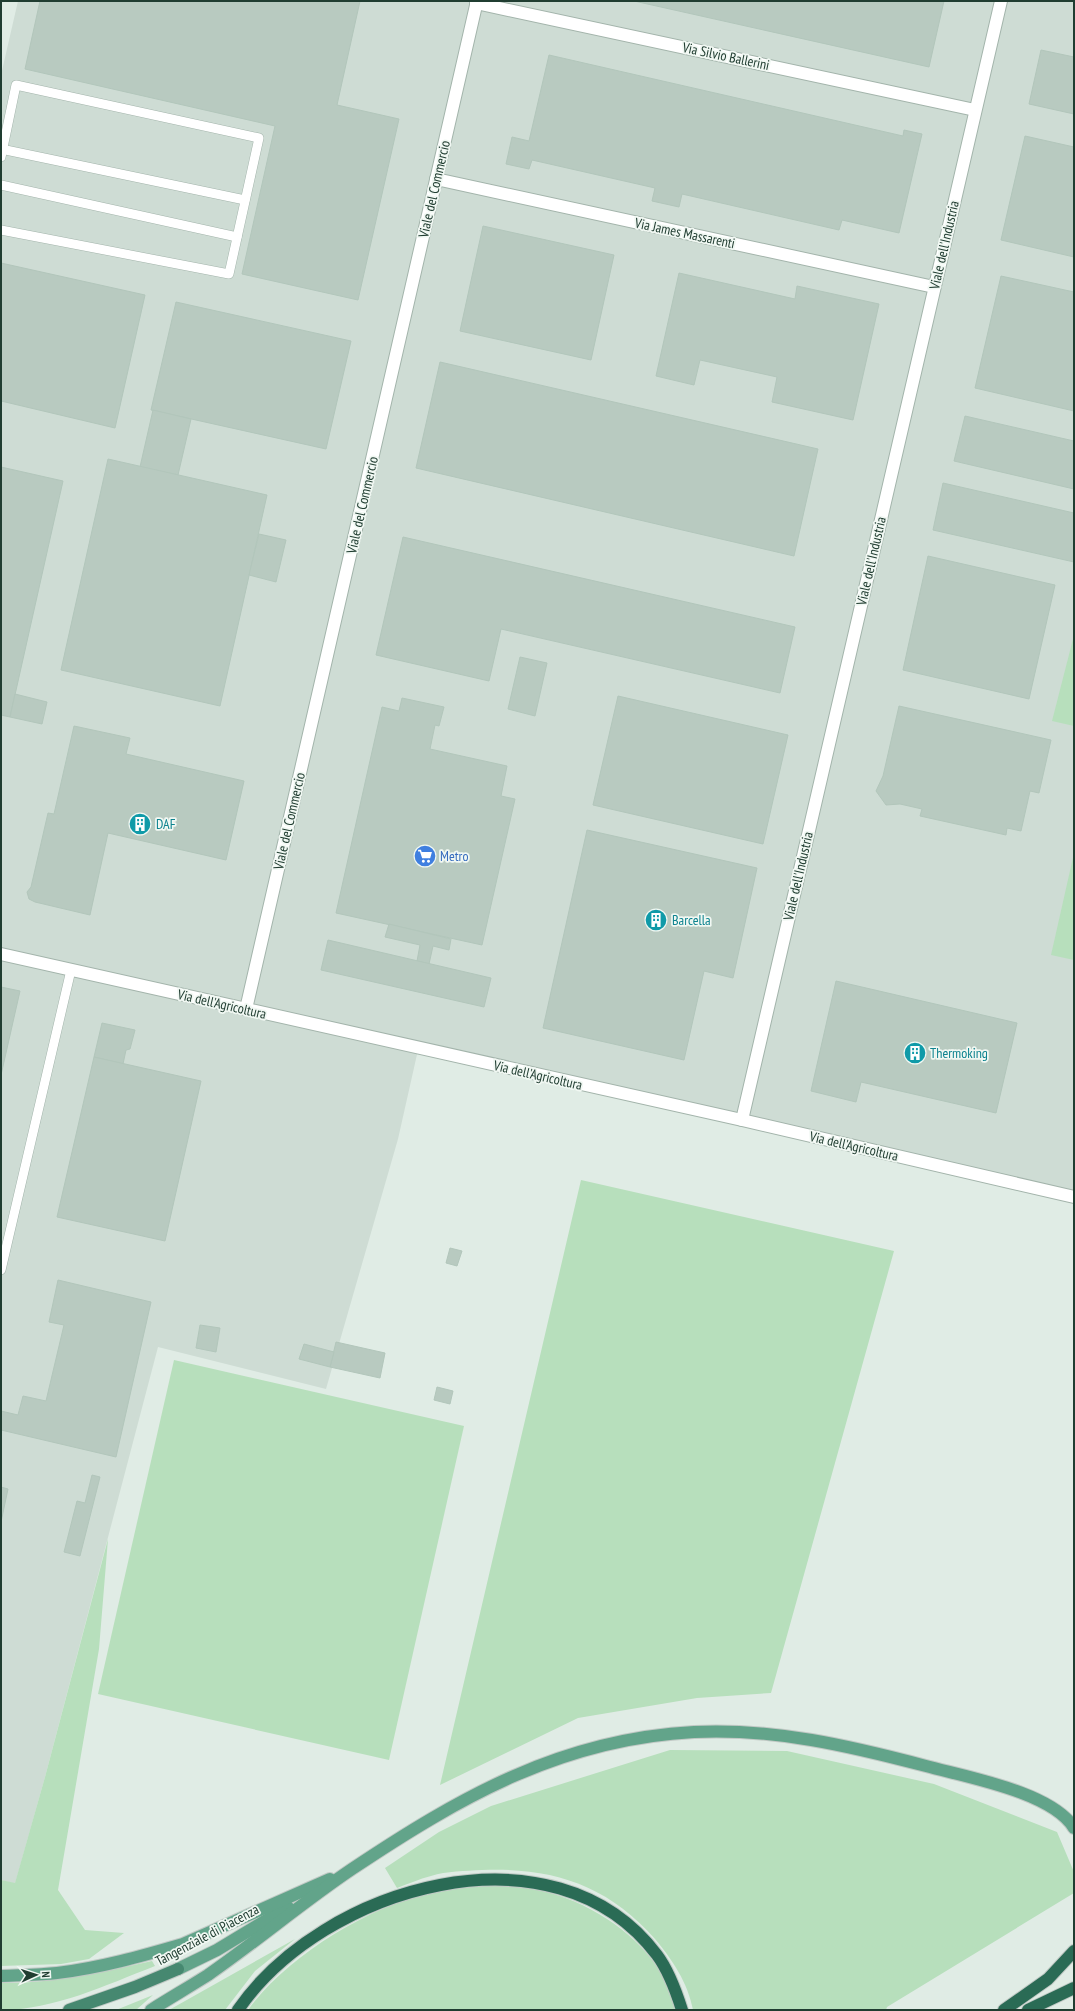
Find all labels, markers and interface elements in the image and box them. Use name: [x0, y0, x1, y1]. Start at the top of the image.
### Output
street label: Via Silvio Ballerini: [680, 38, 771, 74]
street label: Viale del Commercio: [414, 139, 454, 240]
street label: Viale dell'Industria: [925, 199, 963, 292]
street label: Via James Massarenti: [632, 213, 737, 252]
street label: Viale del Commercio: [342, 455, 382, 556]
street label: Viale dell'Industria: [852, 515, 890, 608]
street label: Viale del Commercio: [269, 771, 309, 872]
building icon: DAF: [127, 811, 153, 837]
place label: DAF: [156, 815, 176, 833]
street label: Viale dell'Industria: [779, 830, 817, 923]
supermarket icon: Metro: [412, 843, 438, 869]
place label: Metro: [440, 847, 468, 865]
building icon: Barcella: [643, 907, 669, 933]
place label: Barcella: [672, 911, 711, 929]
street label: Via dell'Agricoltura: [175, 985, 268, 1023]
building icon: Thermoking: [902, 1040, 928, 1066]
place label: Thermoking: [930, 1044, 988, 1062]
street label: Via dell'Agricoltura: [491, 1056, 584, 1094]
street label: Via dell'Agricoltura: [807, 1127, 900, 1165]
street label: Tangenziale di Piacenza: [152, 1900, 262, 1970]
north arrow: [16, 1955, 56, 1995]
text: N: [39, 1971, 53, 1978]

